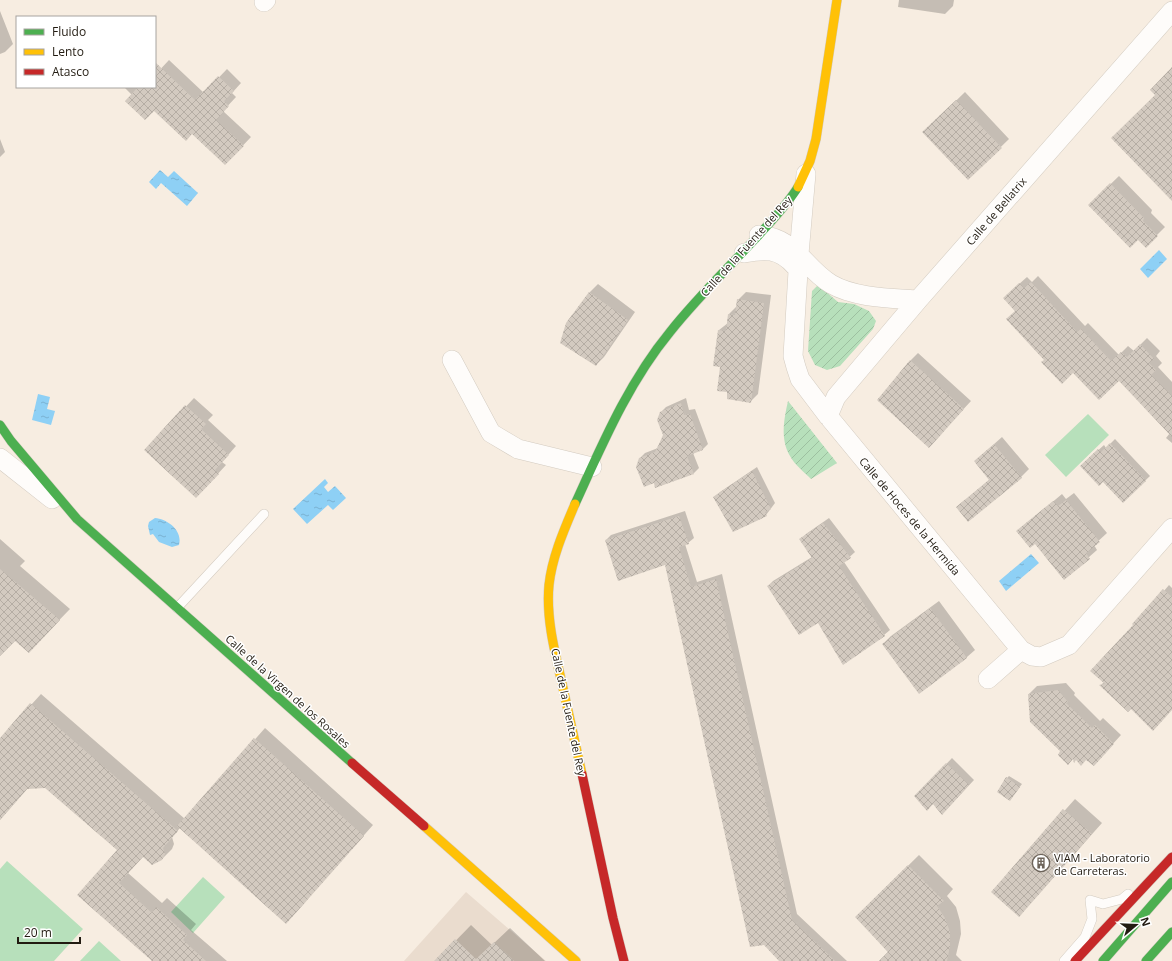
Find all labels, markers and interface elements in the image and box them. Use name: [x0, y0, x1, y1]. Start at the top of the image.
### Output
legend: [16, 16, 156, 88]
text: Fluido: [52, 23, 86, 40]
text: Lento: [52, 43, 84, 60]
text: Atasco: [52, 63, 89, 80]
street label: Calle de Bellatrix: [962, 174, 1030, 248]
street label: Calle de la Fuente del Rey: [697, 192, 796, 299]
street label: Calle de Hoces de la Hermida: [856, 454, 964, 578]
street label: Calle de la Virgen de los Rosales: [222, 631, 354, 751]
street label: Calle de la Fuente del Rey: [548, 647, 590, 778]
place label: VIAM - Laboratorio de Carreteras.: [1054, 850, 1150, 878]
building icon: VIAM - Laboratorio de Carreteras.: [1031, 853, 1051, 873]
north arrow: [1116, 905, 1156, 945]
text: N: [1137, 915, 1154, 928]
scale bar: [18, 919, 80, 945]
text: 20 m: [24, 924, 52, 941]

